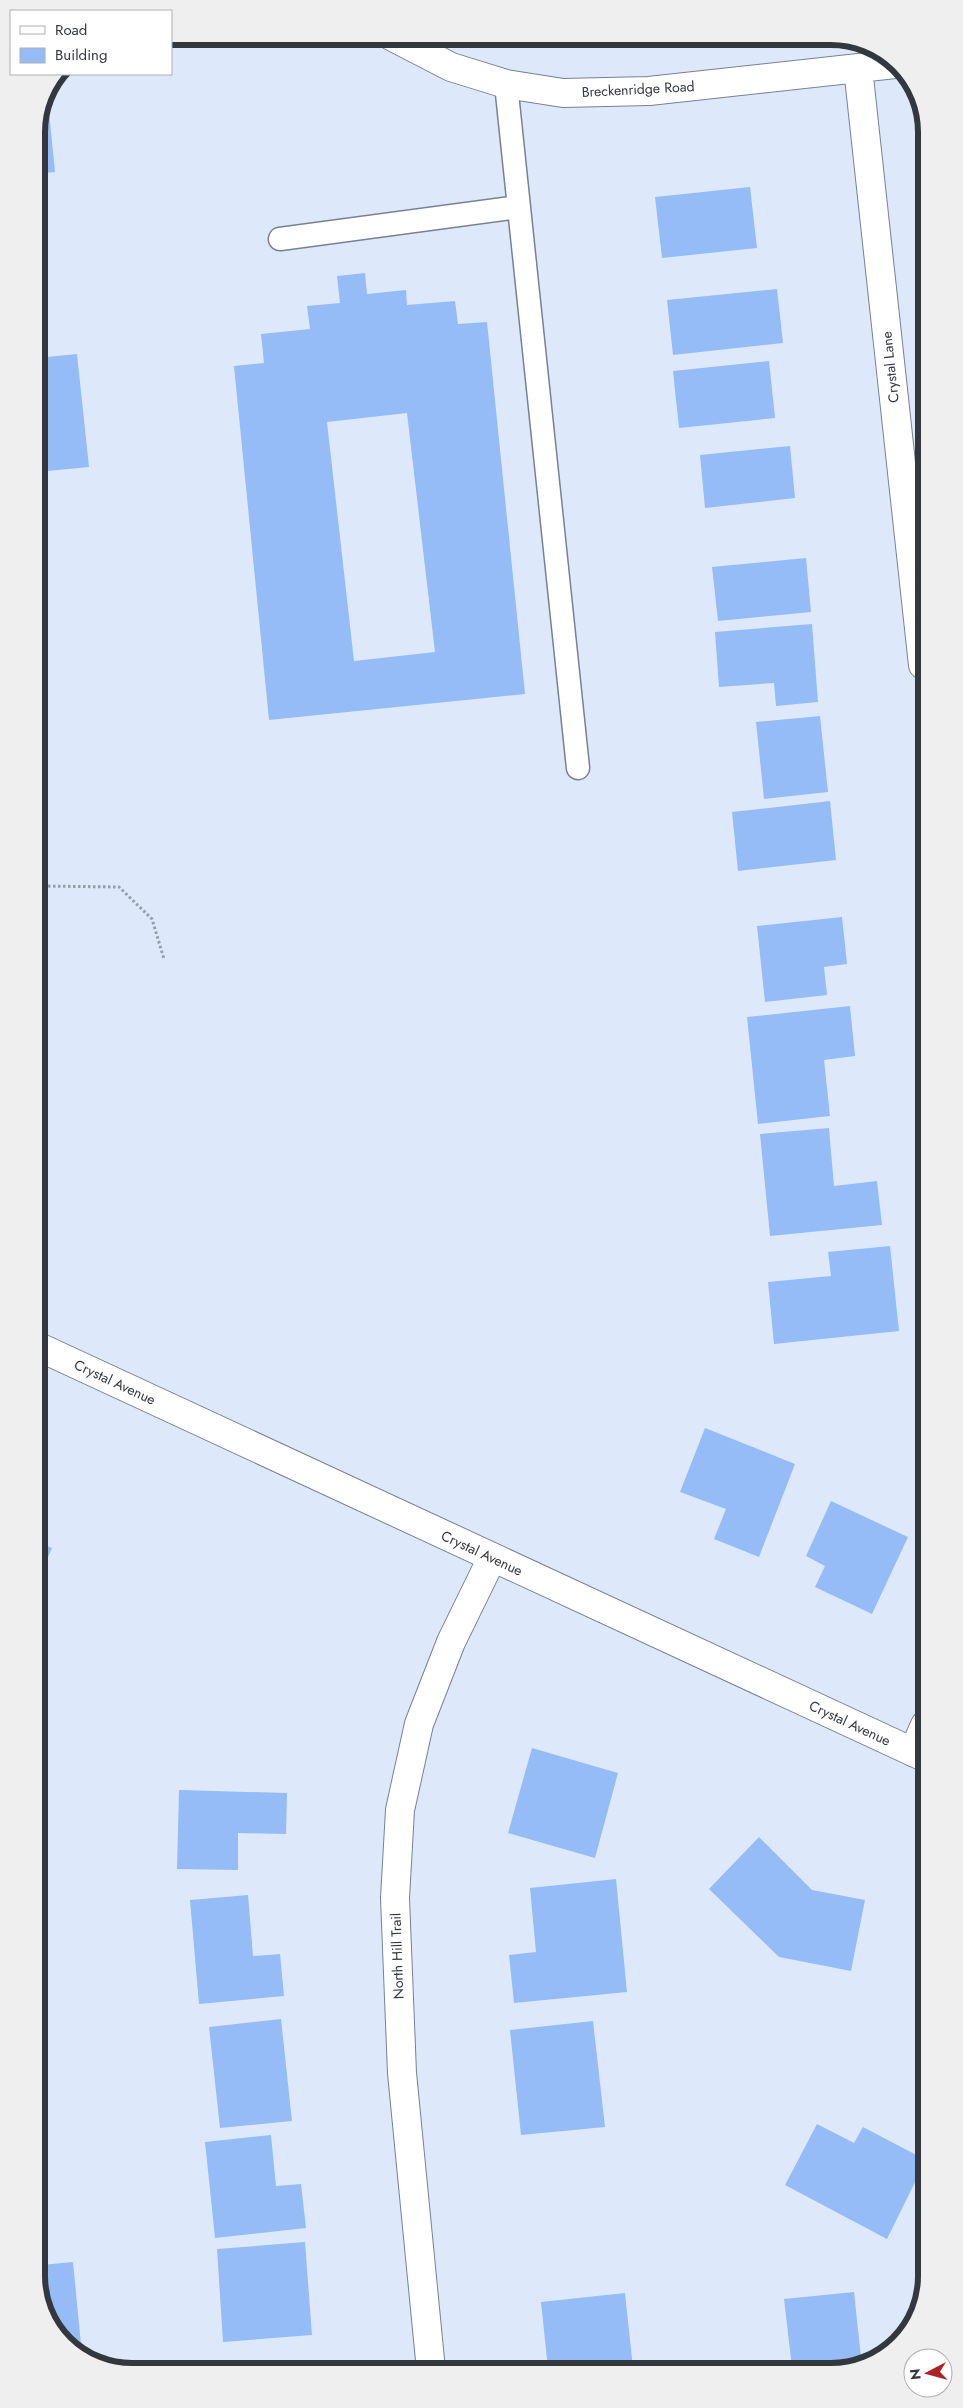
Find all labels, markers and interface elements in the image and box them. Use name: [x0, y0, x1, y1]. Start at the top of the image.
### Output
legend: [10, 10, 172, 75]
text: Road: [55, 19, 87, 41]
text: Building: [55, 44, 107, 66]
street label: Breckenridge Road: [581, 76, 695, 102]
street label: Crystal Lane: [876, 330, 904, 404]
street label: Crystal Avenue: [71, 1354, 159, 1410]
street label: Crystal Avenue: [438, 1525, 526, 1581]
street label: Crystal Avenue: [806, 1695, 894, 1751]
street label: North Hill Trail: [386, 1913, 408, 1999]
north arrow: [903, 2348, 953, 2398]
text: N: [905, 2368, 926, 2381]

